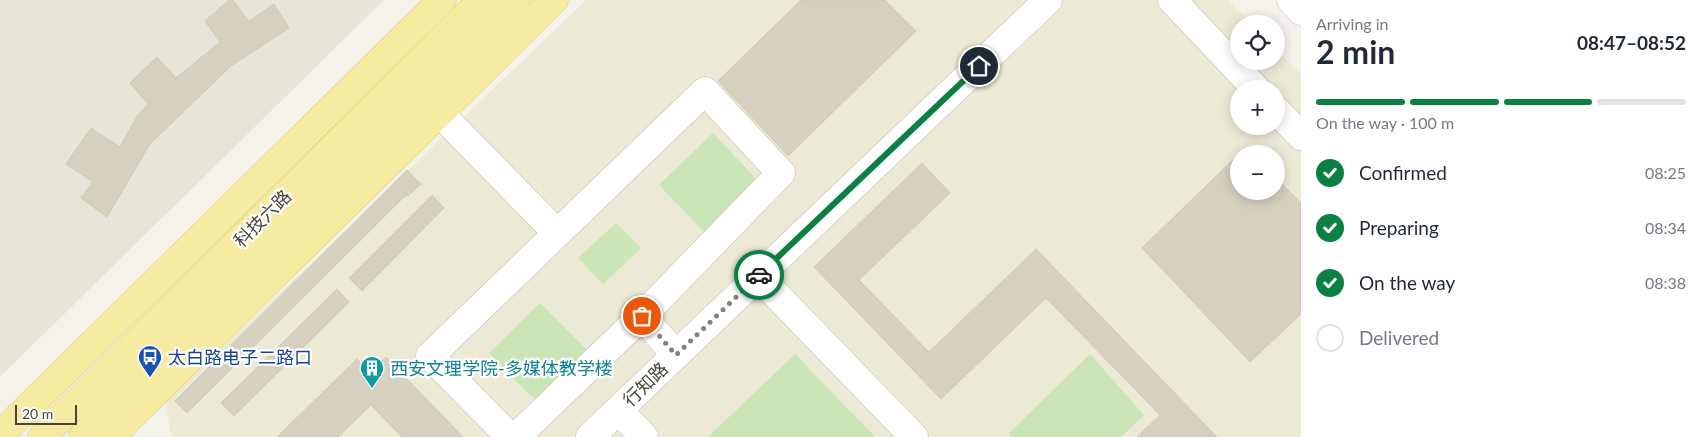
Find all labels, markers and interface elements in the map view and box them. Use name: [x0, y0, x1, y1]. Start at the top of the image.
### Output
text: Arriving in: [1316, 14, 1389, 33]
map controls: [1230, 15, 1285, 200]
button: locate: [1230, 15, 1285, 70]
text: 08:47–08:52: [1577, 31, 1686, 54]
text: 2 min: [1316, 32, 1395, 71]
pin: [958, 45, 1000, 87]
icon: home: [965, 52, 993, 80]
button: +: [1230, 80, 1285, 135]
text: On the way · 100 m: [1316, 113, 1454, 132]
button: −: [1230, 145, 1285, 200]
icon: check: [1316, 159, 1344, 187]
text: Confirmed: [1359, 161, 1447, 184]
text: 08:25: [1645, 163, 1686, 182]
street label: 科技六路: [229, 185, 295, 251]
icon: check: [1316, 214, 1344, 242]
text: Preparing: [1359, 216, 1439, 239]
text: 08:34: [1645, 218, 1686, 237]
courier: [734, 250, 784, 300]
icon: car: [745, 261, 773, 289]
icon: check: [1316, 269, 1344, 297]
text: On the way: [1359, 271, 1455, 294]
text: 08:38: [1645, 273, 1686, 292]
pin: [621, 295, 663, 337]
icon: bag: [628, 302, 656, 330]
text: Delivered: [1359, 326, 1439, 349]
bus stop icon: 太白路电子二路口: [137, 344, 163, 378]
place label: 太白路电子二路口: [168, 346, 312, 368]
building icon: 西安文理学院-多媒体教学楼: [359, 355, 385, 389]
place label: 西安文理学院-多媒体教学楼: [390, 357, 613, 379]
street label: 行知路: [618, 357, 672, 411]
scale bar: [15, 402, 78, 425]
text: 20 m: [22, 405, 53, 422]

